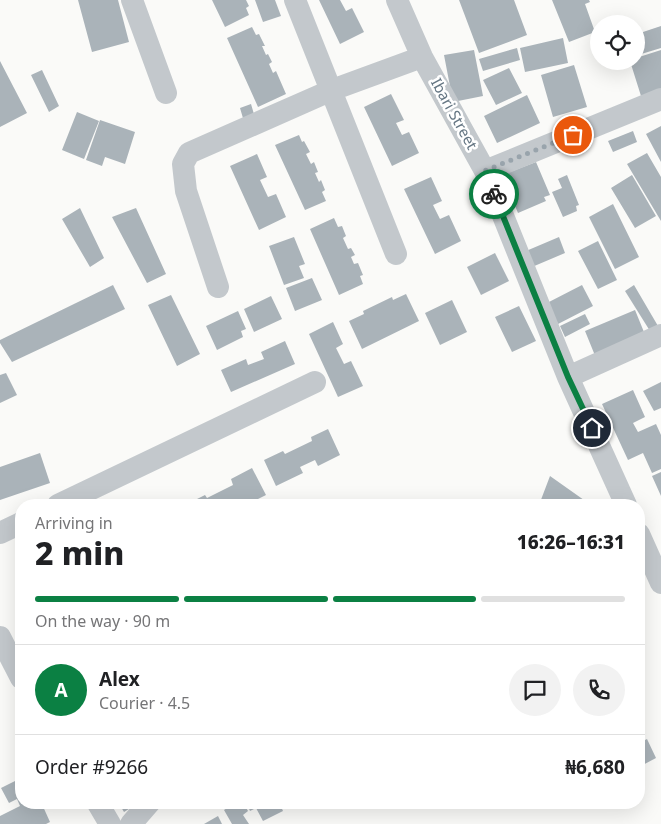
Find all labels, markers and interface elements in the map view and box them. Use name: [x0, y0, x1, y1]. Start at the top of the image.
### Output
map controls: [590, 15, 645, 70]
button: locate: [590, 15, 645, 70]
street label: Ibari Street: [427, 74, 483, 153]
pin: [552, 114, 594, 156]
icon: bag: [559, 121, 587, 149]
courier: [469, 169, 519, 219]
icon: bike: [480, 180, 508, 208]
pin: [571, 407, 613, 449]
icon: home: [578, 414, 606, 442]
text: Arriving in: [35, 512, 113, 534]
text: 16:26–16:31: [517, 529, 625, 555]
text: 2 min: [35, 531, 124, 574]
text: On the way · 90 m: [35, 610, 170, 632]
button: chat: [509, 664, 561, 716]
button: phone: [573, 664, 625, 716]
text: Alex: [99, 666, 140, 692]
text: A: [54, 677, 68, 703]
text: Courier · 4.5: [99, 692, 190, 714]
text: Order #9266: [35, 754, 148, 780]
text: ₦6,680: [565, 754, 625, 780]

